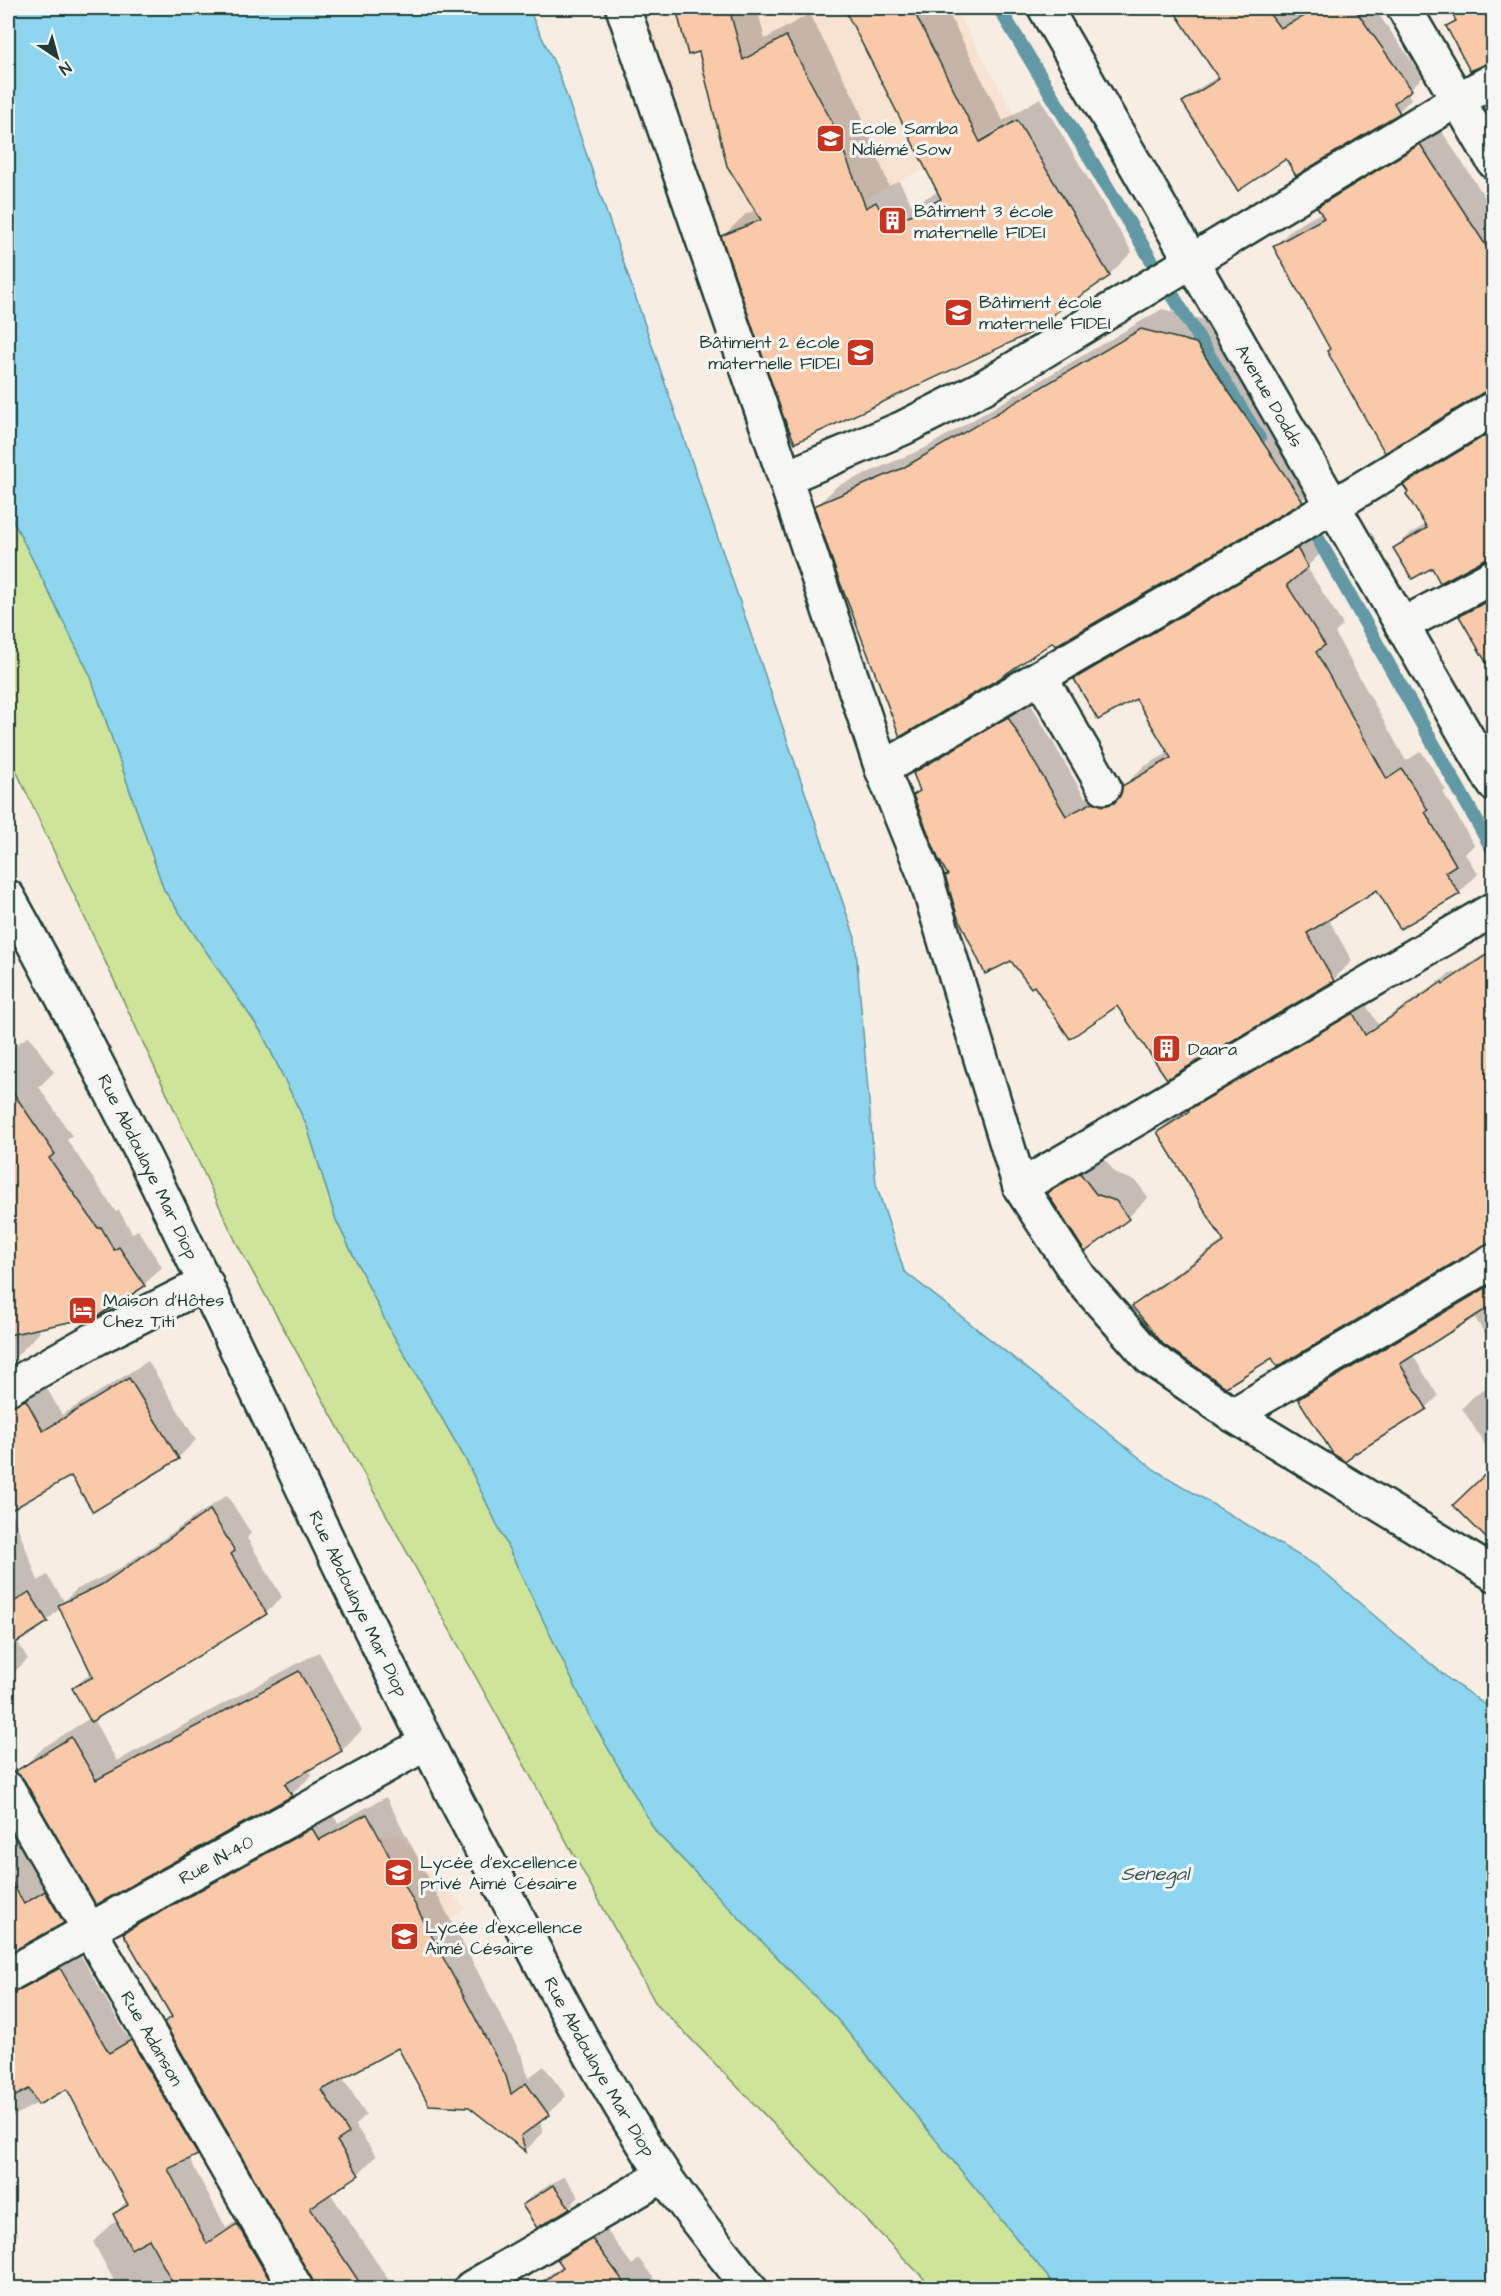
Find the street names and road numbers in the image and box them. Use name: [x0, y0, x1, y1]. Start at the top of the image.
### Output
street label: Avenue Dodds: [1230, 340, 1309, 452]
street label: Rue Abdoulaye Mar Diop: [92, 1070, 204, 1264]
street label: Rue Abdoulaye Mar Diop: [303, 1507, 414, 1701]
street label: Rue IN-40: [174, 1829, 258, 1891]
street label: Rue Abdoulaye Mar Diop: [538, 1972, 661, 2161]
street label: Rue Adanson: [115, 1986, 189, 2091]

